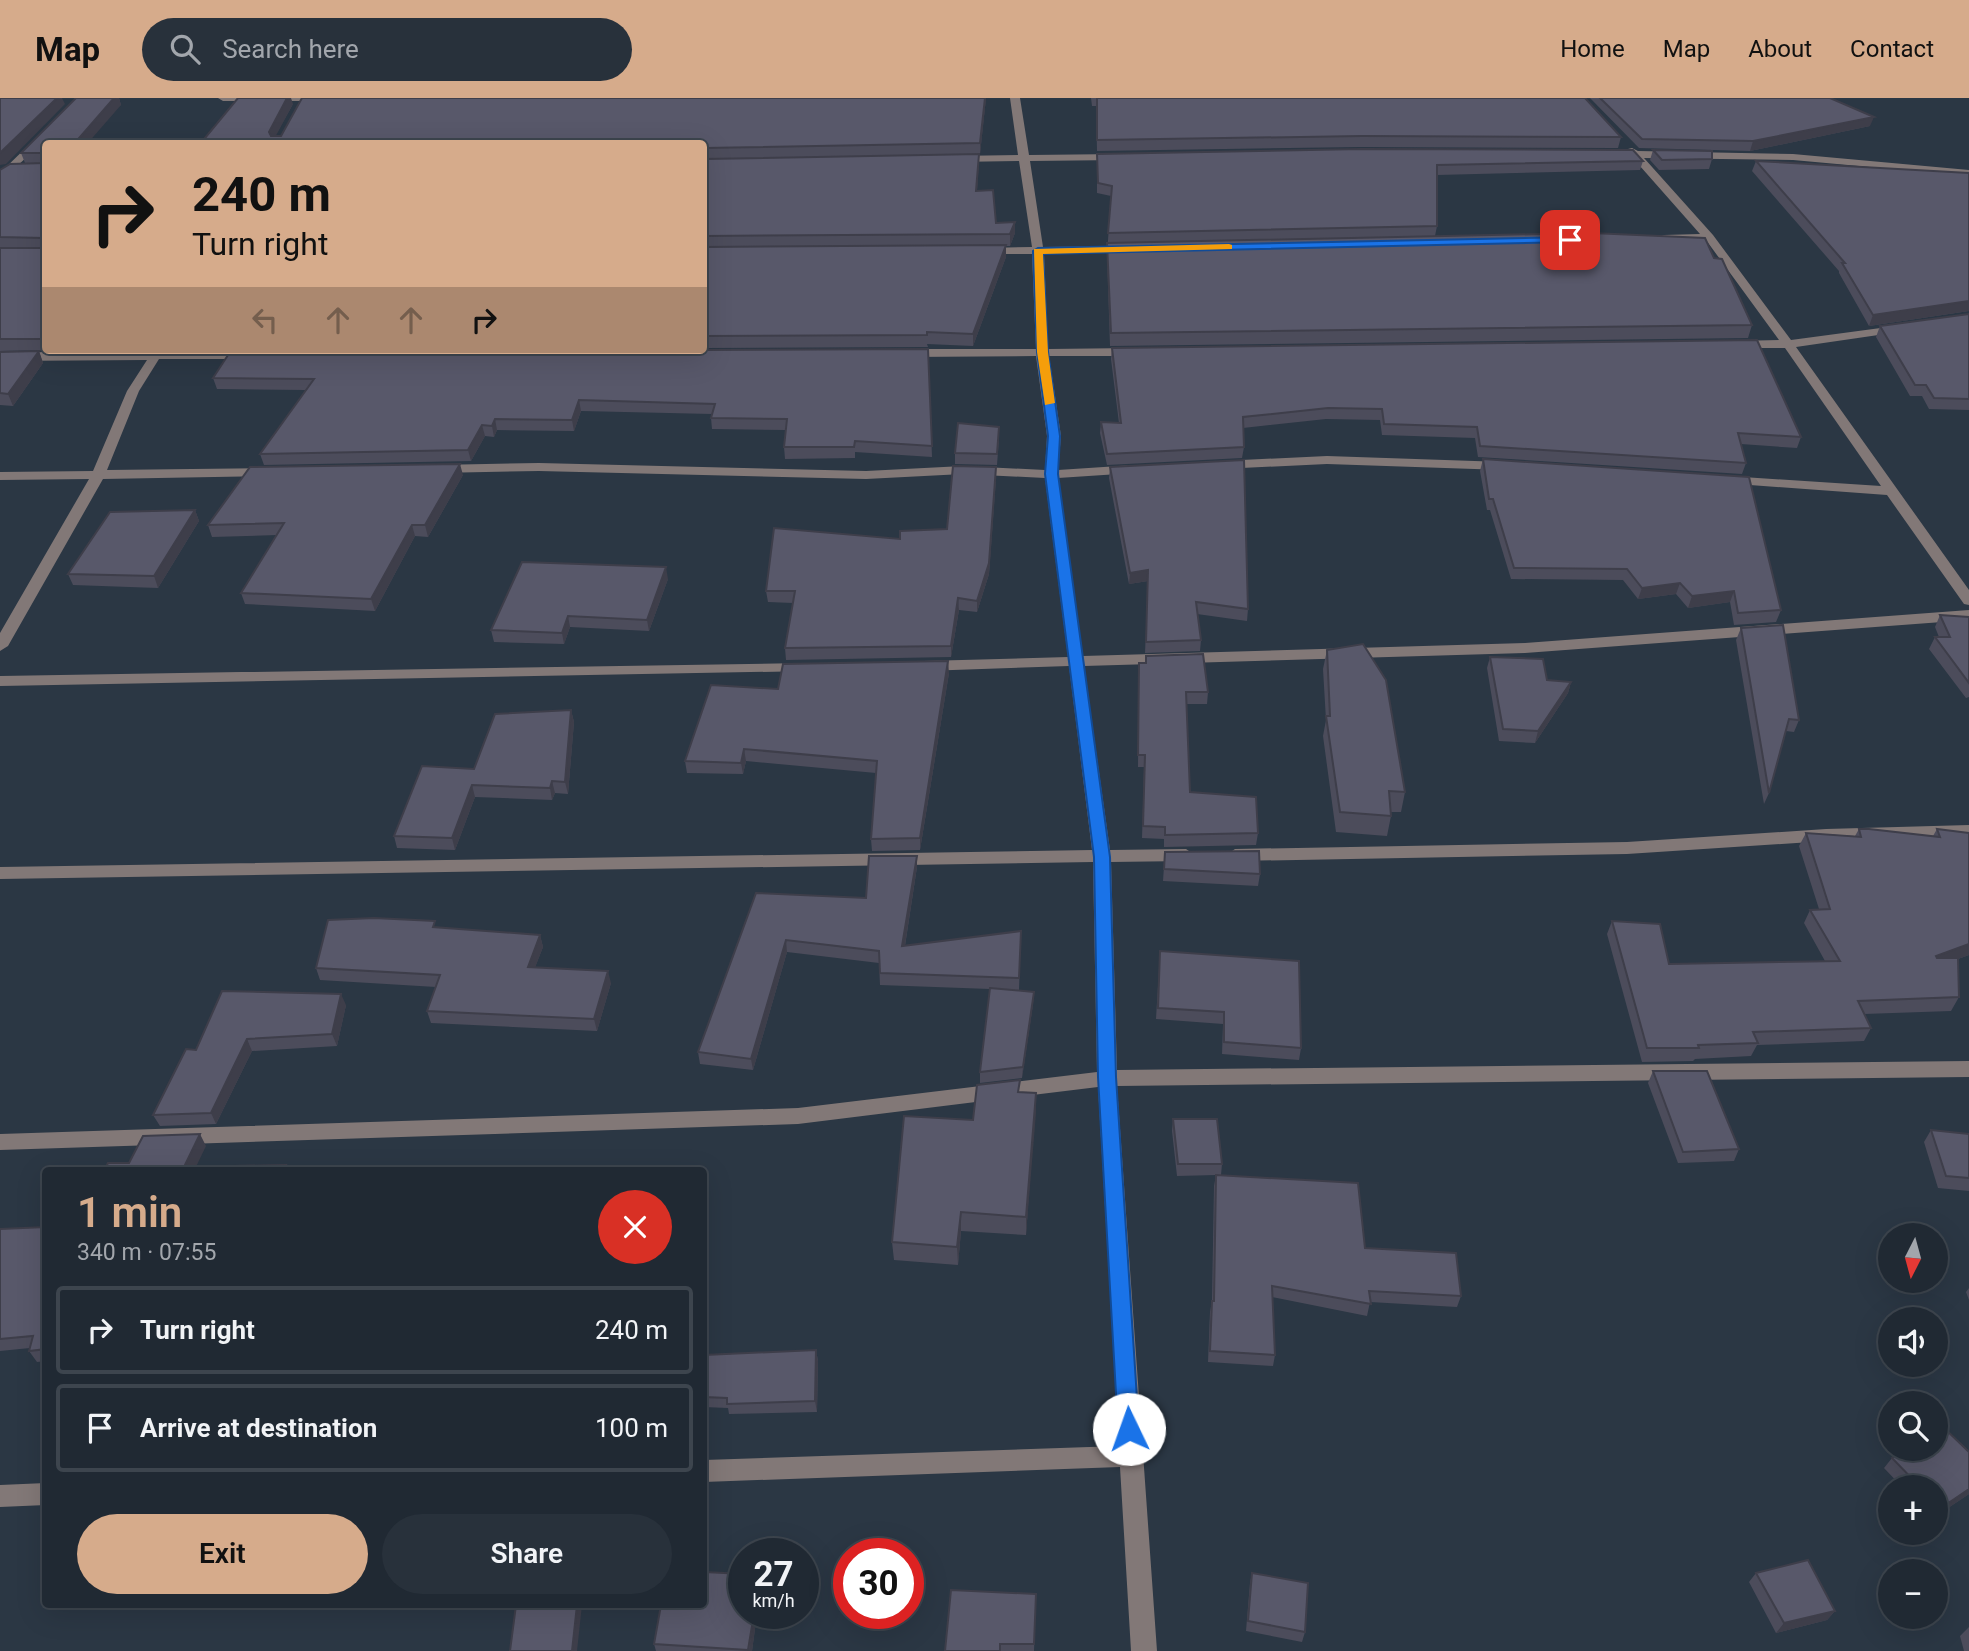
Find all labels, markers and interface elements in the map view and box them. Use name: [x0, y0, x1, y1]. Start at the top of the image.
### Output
search box: [142, 18, 632, 81]
text: Map: [35, 30, 100, 69]
icon: search: [166, 30, 204, 68]
text: Search here: [222, 34, 359, 64]
text: Home: [1560, 35, 1625, 63]
text: Map: [1663, 35, 1710, 63]
text: About: [1748, 35, 1812, 63]
text: Contact: [1850, 35, 1934, 63]
text: 240 m: [192, 166, 331, 223]
icon: right: [77, 168, 168, 259]
pin: [1540, 210, 1600, 270]
icon: arrive: [1551, 221, 1589, 259]
text: Turn right: [192, 225, 328, 263]
icon: left: [246, 301, 284, 339]
icon: ahead: [319, 301, 357, 339]
icon: ahead: [392, 301, 430, 339]
icon: right: [465, 301, 503, 339]
text: 1 min: [77, 1188, 182, 1237]
button: close: [598, 1190, 672, 1264]
north arrow: [1878, 1223, 1948, 1293]
map controls: [1878, 1223, 1948, 1629]
text: 340 m · 07:55: [77, 1239, 216, 1266]
button: sound: [1878, 1307, 1948, 1377]
icon: right: [81, 1311, 119, 1349]
text: Turn right: [140, 1315, 255, 1345]
text: 240 m: [595, 1315, 668, 1345]
button: search: [1878, 1391, 1948, 1461]
position arrow: [1092, 1392, 1166, 1466]
icon: arrive: [81, 1409, 119, 1447]
text: Arrive at destination: [140, 1413, 377, 1443]
text: 100 m: [595, 1413, 668, 1443]
button: +: [1878, 1475, 1948, 1545]
button: Exit: [77, 1514, 368, 1594]
button: Share: [382, 1514, 672, 1594]
speed limit sign: 30: [833, 1538, 924, 1629]
text: 27: [753, 1554, 794, 1595]
button: −: [1878, 1559, 1948, 1629]
text: km/h: [752, 1590, 795, 1611]

